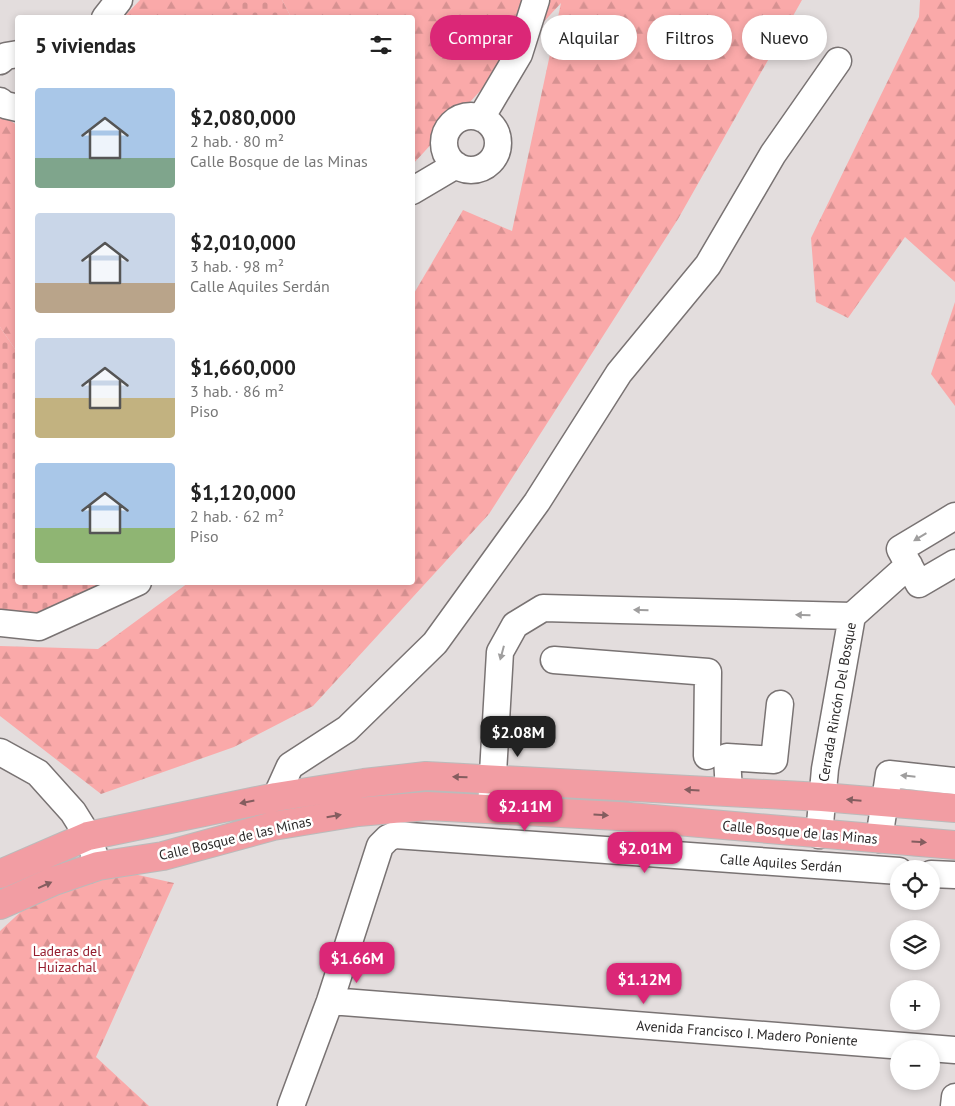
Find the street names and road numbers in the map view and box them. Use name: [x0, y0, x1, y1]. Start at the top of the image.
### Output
street label: Cerrada Rincón Del Bosque: [814, 621, 860, 783]
street label: Calle Bosque de las Minas: [157, 812, 313, 864]
street label: Calle Bosque de las Minas: [722, 816, 878, 848]
street label: Calle Aquiles Serdán: [719, 850, 843, 876]
street label: Avenida Francisco I. Madero Poniente: [636, 1016, 858, 1050]

